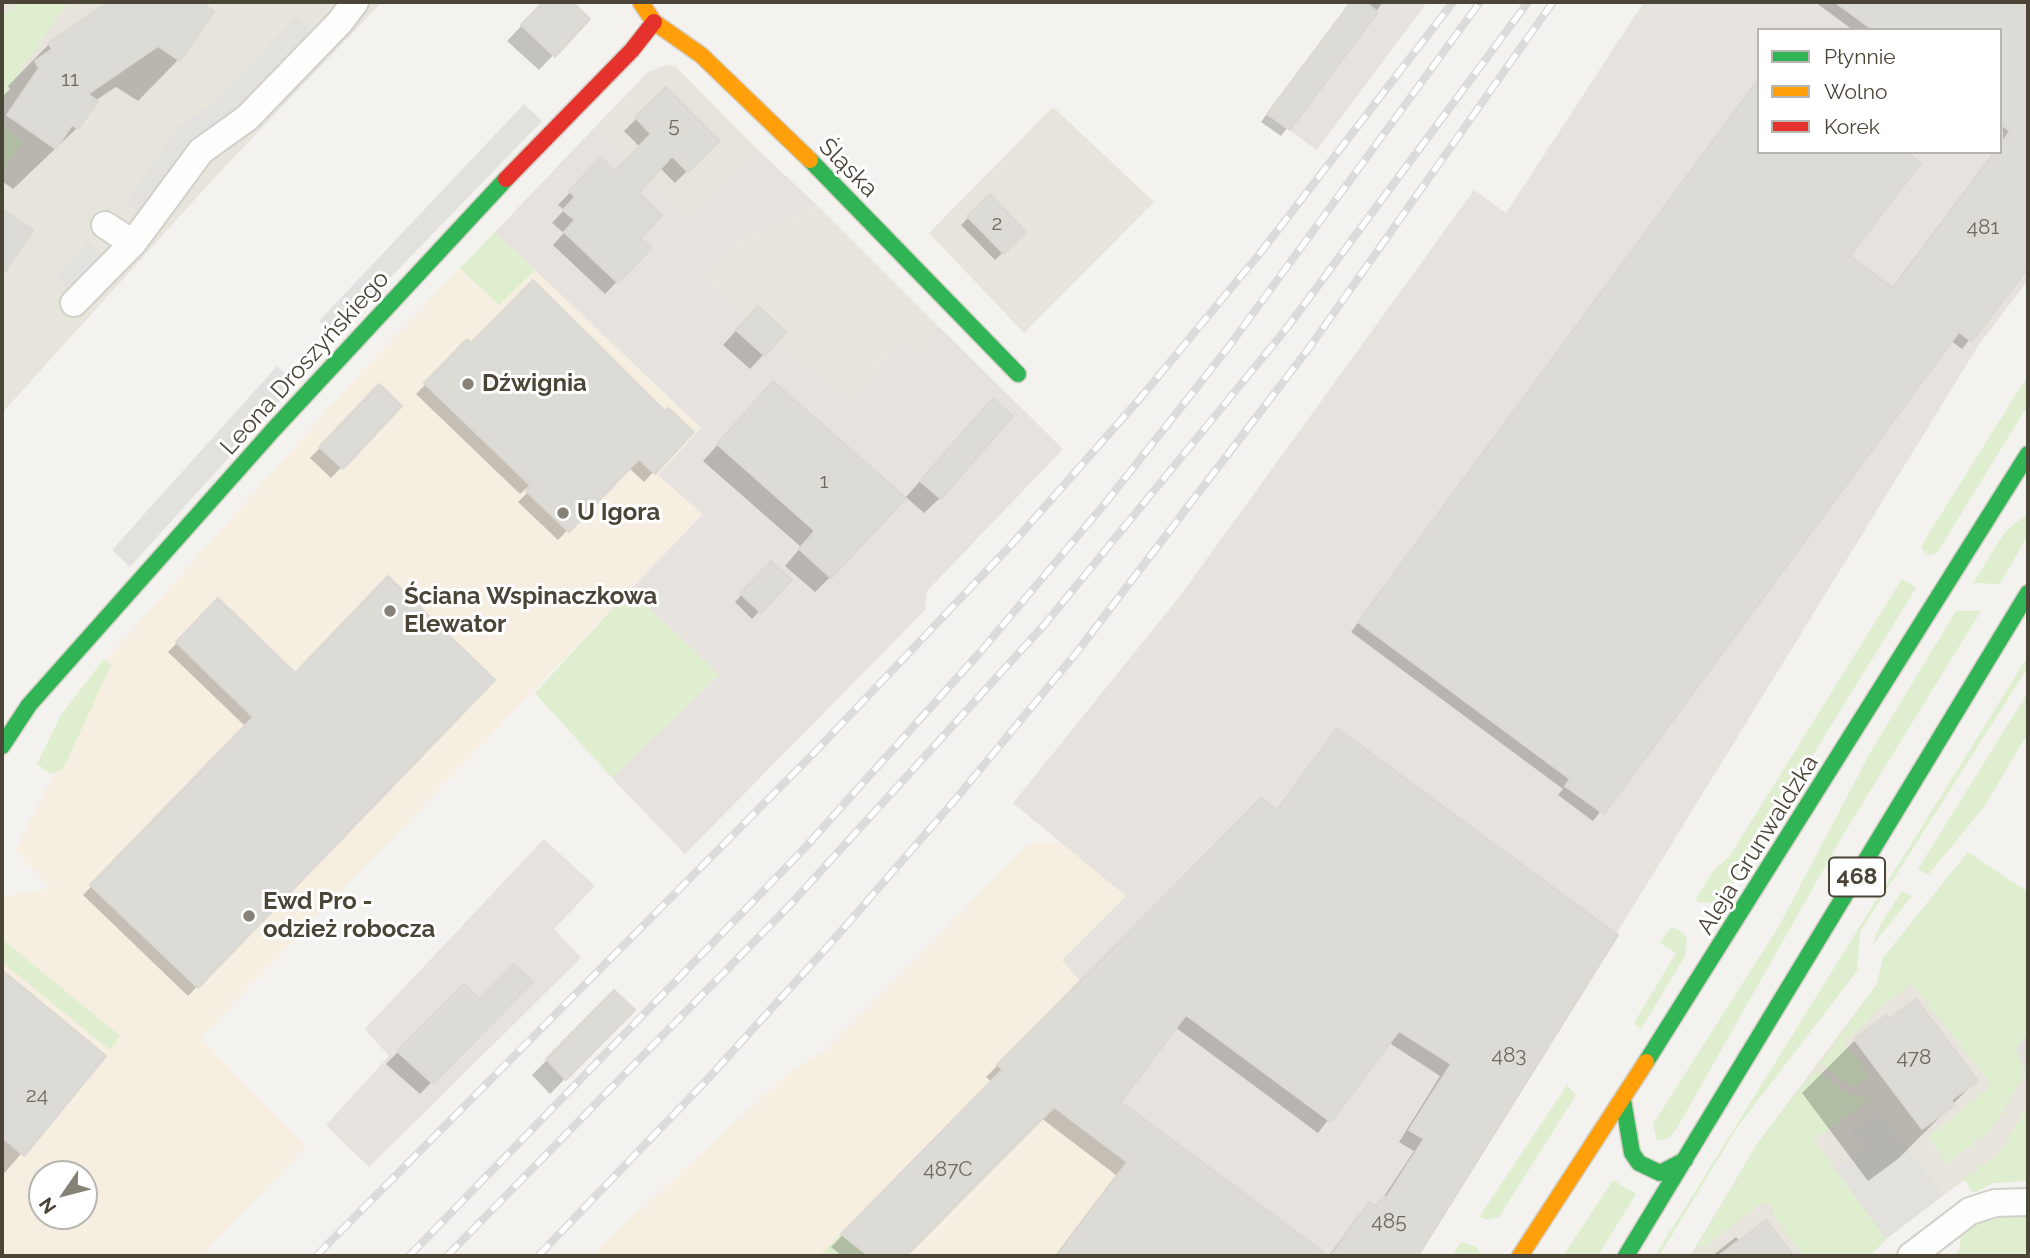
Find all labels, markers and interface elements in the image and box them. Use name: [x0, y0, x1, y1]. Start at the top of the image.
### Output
legend: [1757, 28, 2002, 154]
text: Płynnie: [1824, 44, 1896, 69]
house number: 11: [61, 67, 79, 93]
text: Wolno: [1824, 79, 1888, 104]
house number: 5: [668, 113, 680, 139]
text: Korek: [1824, 114, 1880, 139]
street label: Śląska: [813, 133, 883, 203]
house number: 2: [992, 211, 1002, 237]
house number: 481: [1967, 215, 1999, 241]
street label: Leona Droszyńskiego: [215, 265, 395, 461]
place label: Dźwignia: [482, 370, 587, 398]
marker: Dźwignia: [460, 376, 476, 392]
house number: 1: [820, 469, 828, 495]
place label: U Igora: [577, 499, 660, 527]
marker: U Igora: [555, 505, 571, 521]
place label: Ściana Wspinaczkowa Elewator: [404, 583, 657, 639]
marker: Ściana Wspinaczkowa Elewator: [382, 603, 398, 619]
street label: Aleja Grunwaldzka: [1691, 750, 1825, 940]
road number: 468: [1829, 858, 1885, 897]
place label: Ewd Pro - odzież robocza: [263, 888, 435, 944]
marker: Ewd Pro - odzież robocza: [241, 908, 257, 924]
house number: 483: [1491, 1043, 1527, 1069]
house number: 478: [1896, 1045, 1932, 1071]
house number: 24: [26, 1083, 48, 1109]
house number: 487C: [923, 1157, 973, 1183]
north arrow: [28, 1160, 98, 1230]
text: N: [34, 1194, 61, 1218]
house number: 485: [1371, 1209, 1407, 1235]

